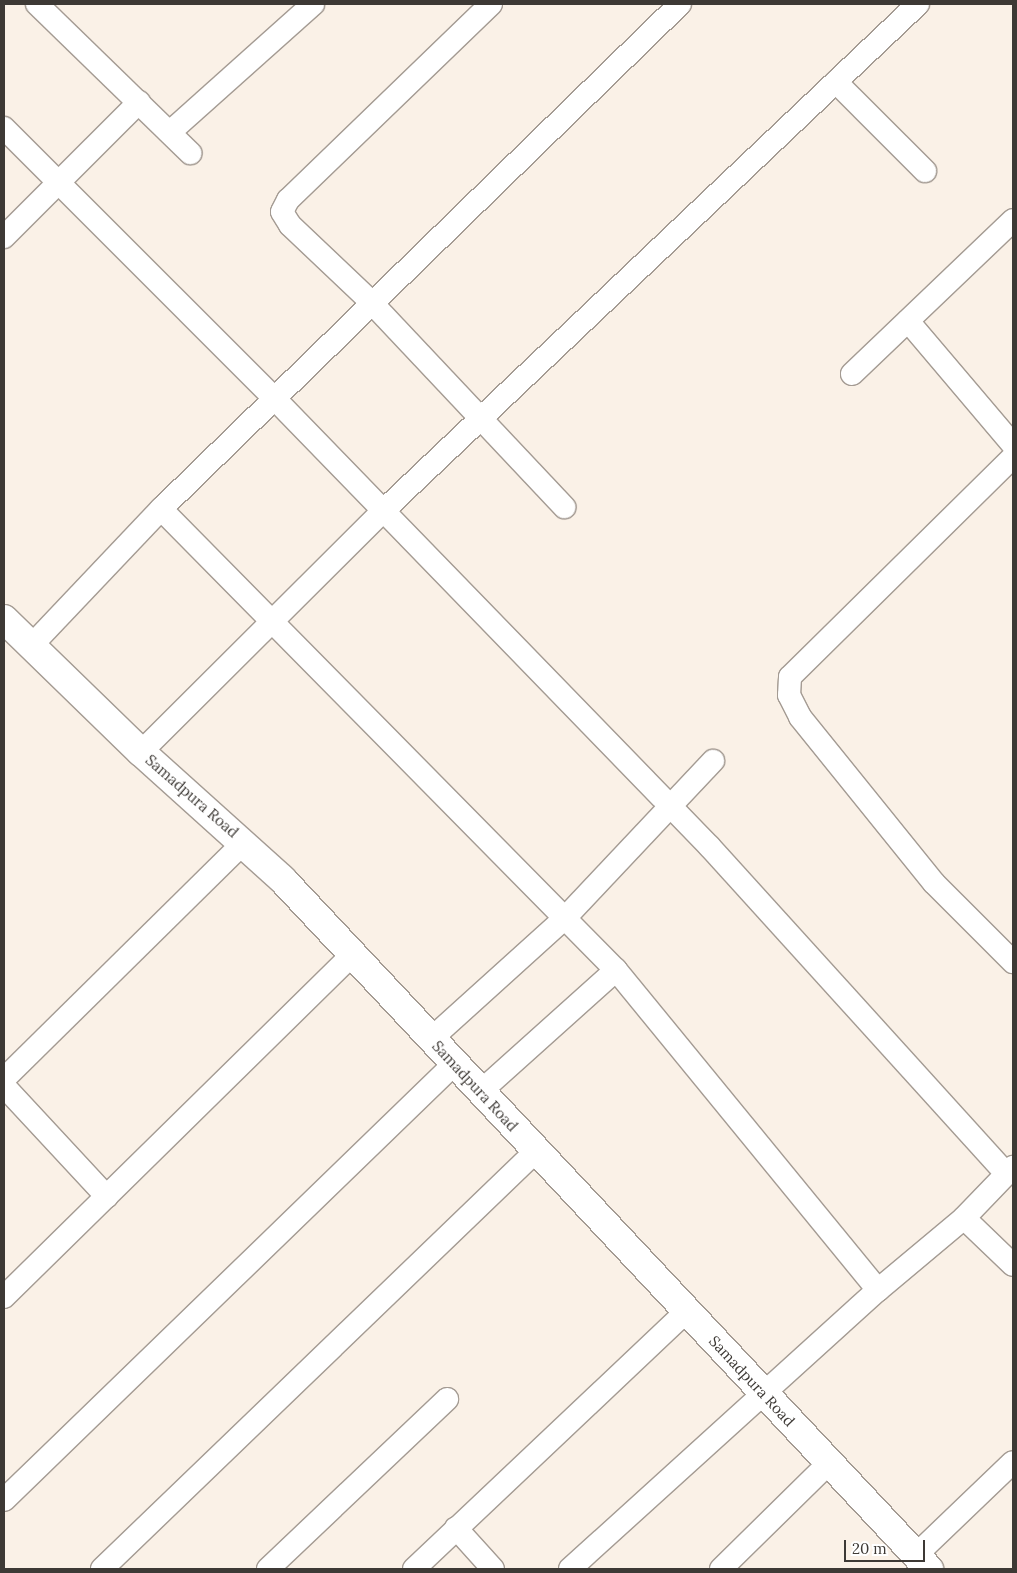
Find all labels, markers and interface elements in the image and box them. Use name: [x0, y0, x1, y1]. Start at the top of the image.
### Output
street label: Samadpura Road: [142, 751, 242, 841]
street label: Samadpura Road: [428, 1037, 522, 1135]
street label: Samadpura Road: [705, 1332, 799, 1430]
scale bar: [847, 1530, 928, 1562]
text: 20 m: [852, 1539, 887, 1558]

